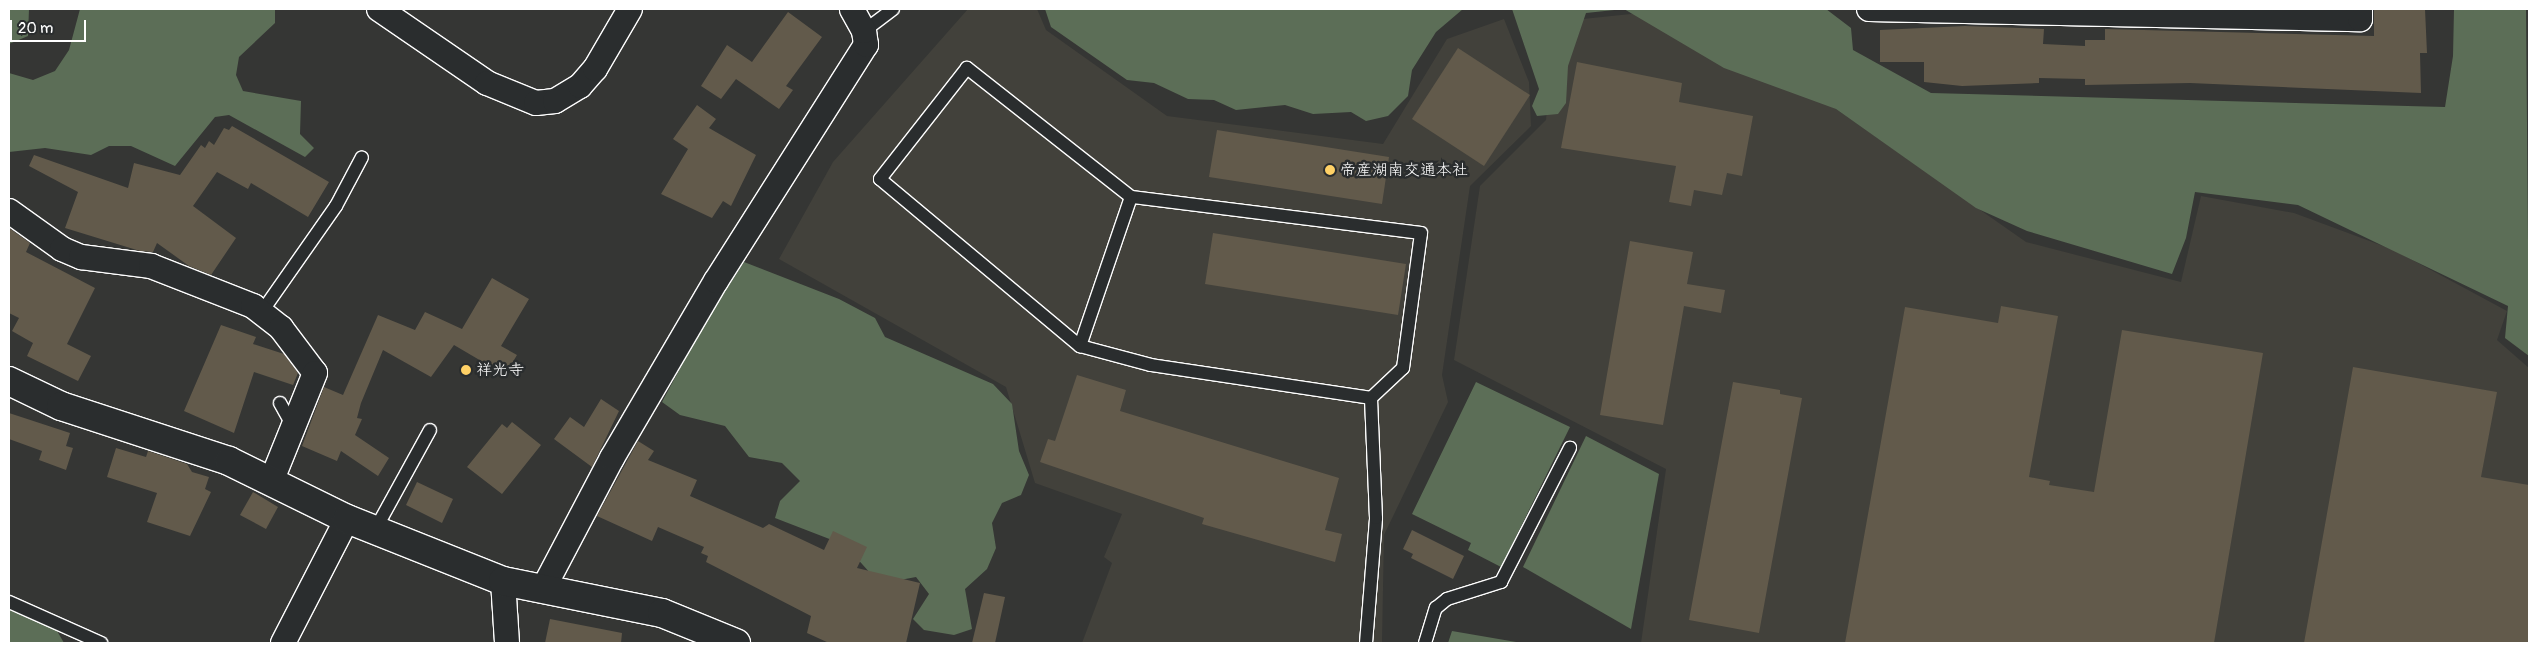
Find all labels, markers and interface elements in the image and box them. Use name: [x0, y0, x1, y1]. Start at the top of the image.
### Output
scale bar: [12, 10, 89, 42]
text: 20 m: [18, 19, 53, 38]
place label: 帝産湖南交通本社: [1340, 160, 1468, 180]
marker: 帝産湖南交通本社: [1324, 164, 1336, 176]
place label: 祥光寺: [476, 360, 524, 380]
marker: 祥光寺: [460, 364, 472, 376]

